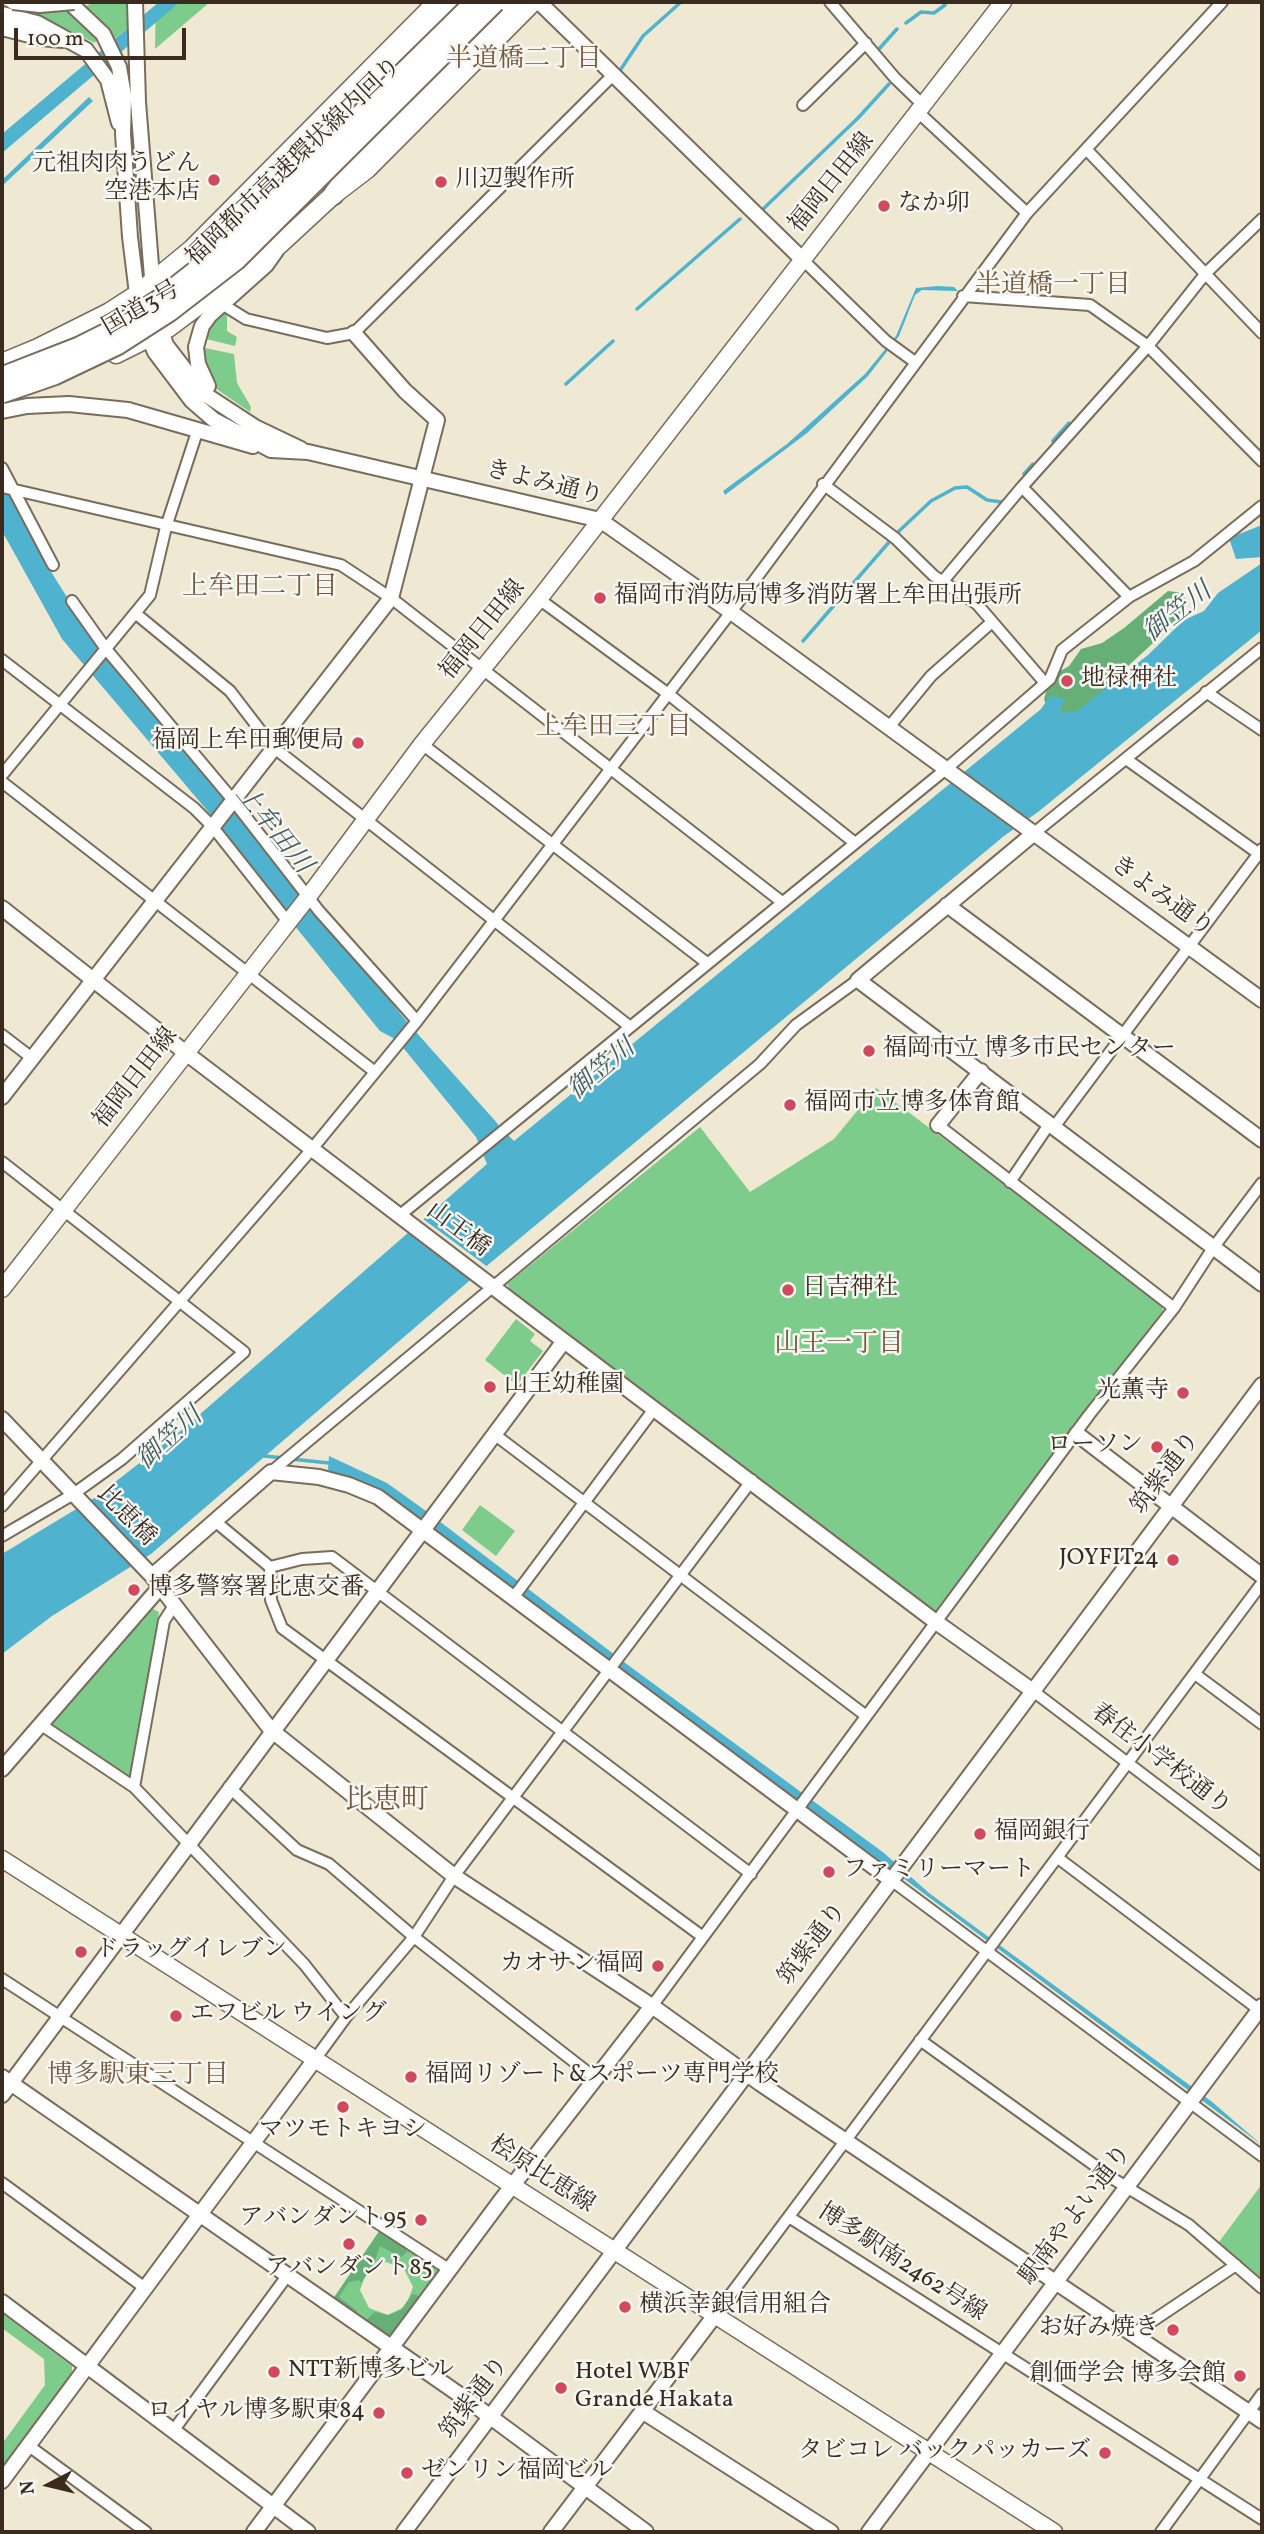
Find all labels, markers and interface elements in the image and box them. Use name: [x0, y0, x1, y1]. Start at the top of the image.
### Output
scale bar: [18, 14, 189, 58]
text: 100 m: [27, 25, 84, 54]
district label: 半道橋二丁目: [446, 45, 602, 77]
street label: 福岡都市高速環状線内回り: [181, 53, 409, 273]
street label: 福岡日田線: [784, 128, 882, 240]
place label: 元祖肉肉うどん 空港本店: [32, 152, 200, 208]
place label: 川辺製作所: [455, 168, 575, 196]
marker: 元祖肉肉うどん 空港本店: [206, 172, 222, 188]
marker: 川辺製作所: [433, 174, 449, 190]
place label: なか卯: [898, 192, 970, 220]
marker: なか卯: [876, 198, 892, 214]
district label: 半道橋一丁目: [975, 271, 1131, 303]
street label: 国道3号: [98, 276, 186, 344]
street label: きよみ通り: [482, 457, 606, 513]
district label: 上牟田二丁目: [182, 573, 338, 605]
street label: 福岡日田線: [435, 575, 533, 687]
water label: 御笠川: [1139, 578, 1219, 650]
place label: 福岡市消防局博多消防署上牟田出張所: [614, 584, 1022, 612]
marker: 福岡市消防局博多消防署上牟田出張所: [592, 590, 608, 606]
place label: 地禄神社: [1081, 667, 1177, 695]
marker: 地禄神社: [1059, 673, 1075, 689]
district label: 上牟田三丁目: [536, 713, 692, 745]
place label: 福岡上牟田郵便局: [152, 729, 344, 757]
marker: 福岡上牟田郵便局: [350, 735, 366, 751]
water label: 上牟田川: [227, 781, 317, 881]
street label: きよみ通り: [1104, 851, 1218, 945]
street label: 福岡日田線: [89, 1023, 185, 1135]
water label: 御笠川: [563, 1034, 643, 1108]
place label: 福岡市立 博多市民センター: [883, 1037, 1176, 1065]
marker: 福岡市立 博多市民センター: [861, 1043, 877, 1059]
place label: 福岡市立博多体育館: [804, 1091, 1020, 1119]
marker: 福岡市立博多体育館: [782, 1097, 798, 1113]
street label: 山王橋: [420, 1198, 494, 1264]
place label: 日吉神社: [802, 1276, 898, 1304]
marker: 日吉神社: [780, 1282, 796, 1298]
district label: 山王一丁目: [774, 1330, 904, 1362]
place label: 山王幼稚園: [504, 1373, 624, 1401]
marker: 山王幼稚園: [482, 1379, 498, 1395]
place label: 光薫寺: [1097, 1379, 1169, 1407]
marker: 光薫寺: [1175, 1385, 1191, 1401]
water label: 御笠川: [132, 1402, 210, 1478]
street label: 筑紫通り: [1127, 1427, 1207, 1521]
place label: ローソン: [1047, 1433, 1143, 1461]
marker: ローソン: [1149, 1439, 1165, 1455]
street label: 比恵橋: [90, 1481, 160, 1553]
place label: JOYFIT24: [1059, 1546, 1159, 1574]
marker: JOYFIT24: [1165, 1552, 1181, 1568]
place label: 博多警察署比恵交番: [148, 1576, 364, 1604]
marker: 博多警察署比恵交番: [126, 1582, 142, 1598]
street label: 春住小学校通り: [1084, 1699, 1236, 1823]
district label: 比恵町: [345, 1786, 429, 1820]
place label: 福岡銀行: [994, 1820, 1090, 1848]
marker: 福岡銀行: [972, 1826, 988, 1842]
place label: ファミリーマート: [843, 1858, 1035, 1886]
marker: ファミリーマート: [821, 1864, 837, 1880]
street label: 筑紫通り: [774, 1898, 854, 1992]
place label: ドラッグイレブン: [95, 1938, 287, 1966]
marker: ドラッグイレブン: [73, 1944, 89, 1960]
place label: カオサン福岡: [500, 1952, 644, 1980]
marker: カオサン福岡: [650, 1958, 666, 1974]
place label: エフビル ウイング: [190, 2002, 387, 2030]
marker: エフビル ウイング: [168, 2008, 184, 2024]
district label: 博多駅東三丁目: [47, 2061, 229, 2093]
place label: 福岡リゾート&スポーツ専門学校: [425, 2063, 779, 2091]
marker: 福岡リゾート&スポーツ専門学校: [403, 2069, 419, 2085]
marker: マツモトキヨシ: [335, 2099, 351, 2115]
place label: マツモトキヨシ: [259, 2118, 427, 2146]
street label: 桧原比恵線: [483, 2131, 599, 2221]
street label: 駅南やよい通り: [1015, 2140, 1139, 2292]
street label: 博多駅南2462号線: [811, 2199, 991, 2329]
place label: アバンダント95: [239, 2206, 407, 2234]
marker: アバンダント95: [413, 2212, 429, 2228]
marker: アバンダント85: [341, 2236, 357, 2252]
place label: アバンダント85: [265, 2256, 433, 2284]
place label: 横浜幸銀信用組合: [639, 2293, 831, 2321]
marker: 横浜幸銀信用組合: [617, 2299, 633, 2315]
place label: お好み焼き: [1039, 2316, 1159, 2344]
marker: お好み焼き: [1165, 2322, 1181, 2338]
street label: 筑紫通り: [436, 2352, 516, 2446]
place label: NTT新博多ビル: [288, 2358, 454, 2386]
place label: Hotel WBF Grande Hakata: [575, 2360, 734, 2416]
place label: 創価学会 博多会館: [1029, 2362, 1226, 2390]
marker: NTT新博多ビル: [266, 2364, 282, 2380]
marker: 創価学会 博多会館: [1232, 2368, 1248, 2384]
marker: Hotel WBF Grande Hakata: [553, 2380, 569, 2396]
place label: ロイヤル博多駅東84: [147, 2399, 365, 2427]
marker: ロイヤル博多駅東84: [371, 2405, 387, 2421]
place label: タビコレ バックパッカーズ: [798, 2439, 1091, 2467]
marker: タビコレ バックパッカーズ: [1097, 2445, 1113, 2461]
north arrow: [14, 2450, 84, 2520]
place label: ゼンリン福岡ビル: [421, 2459, 613, 2487]
marker: ゼンリン福岡ビル: [399, 2465, 415, 2481]
text: N: [14, 2479, 42, 2496]

